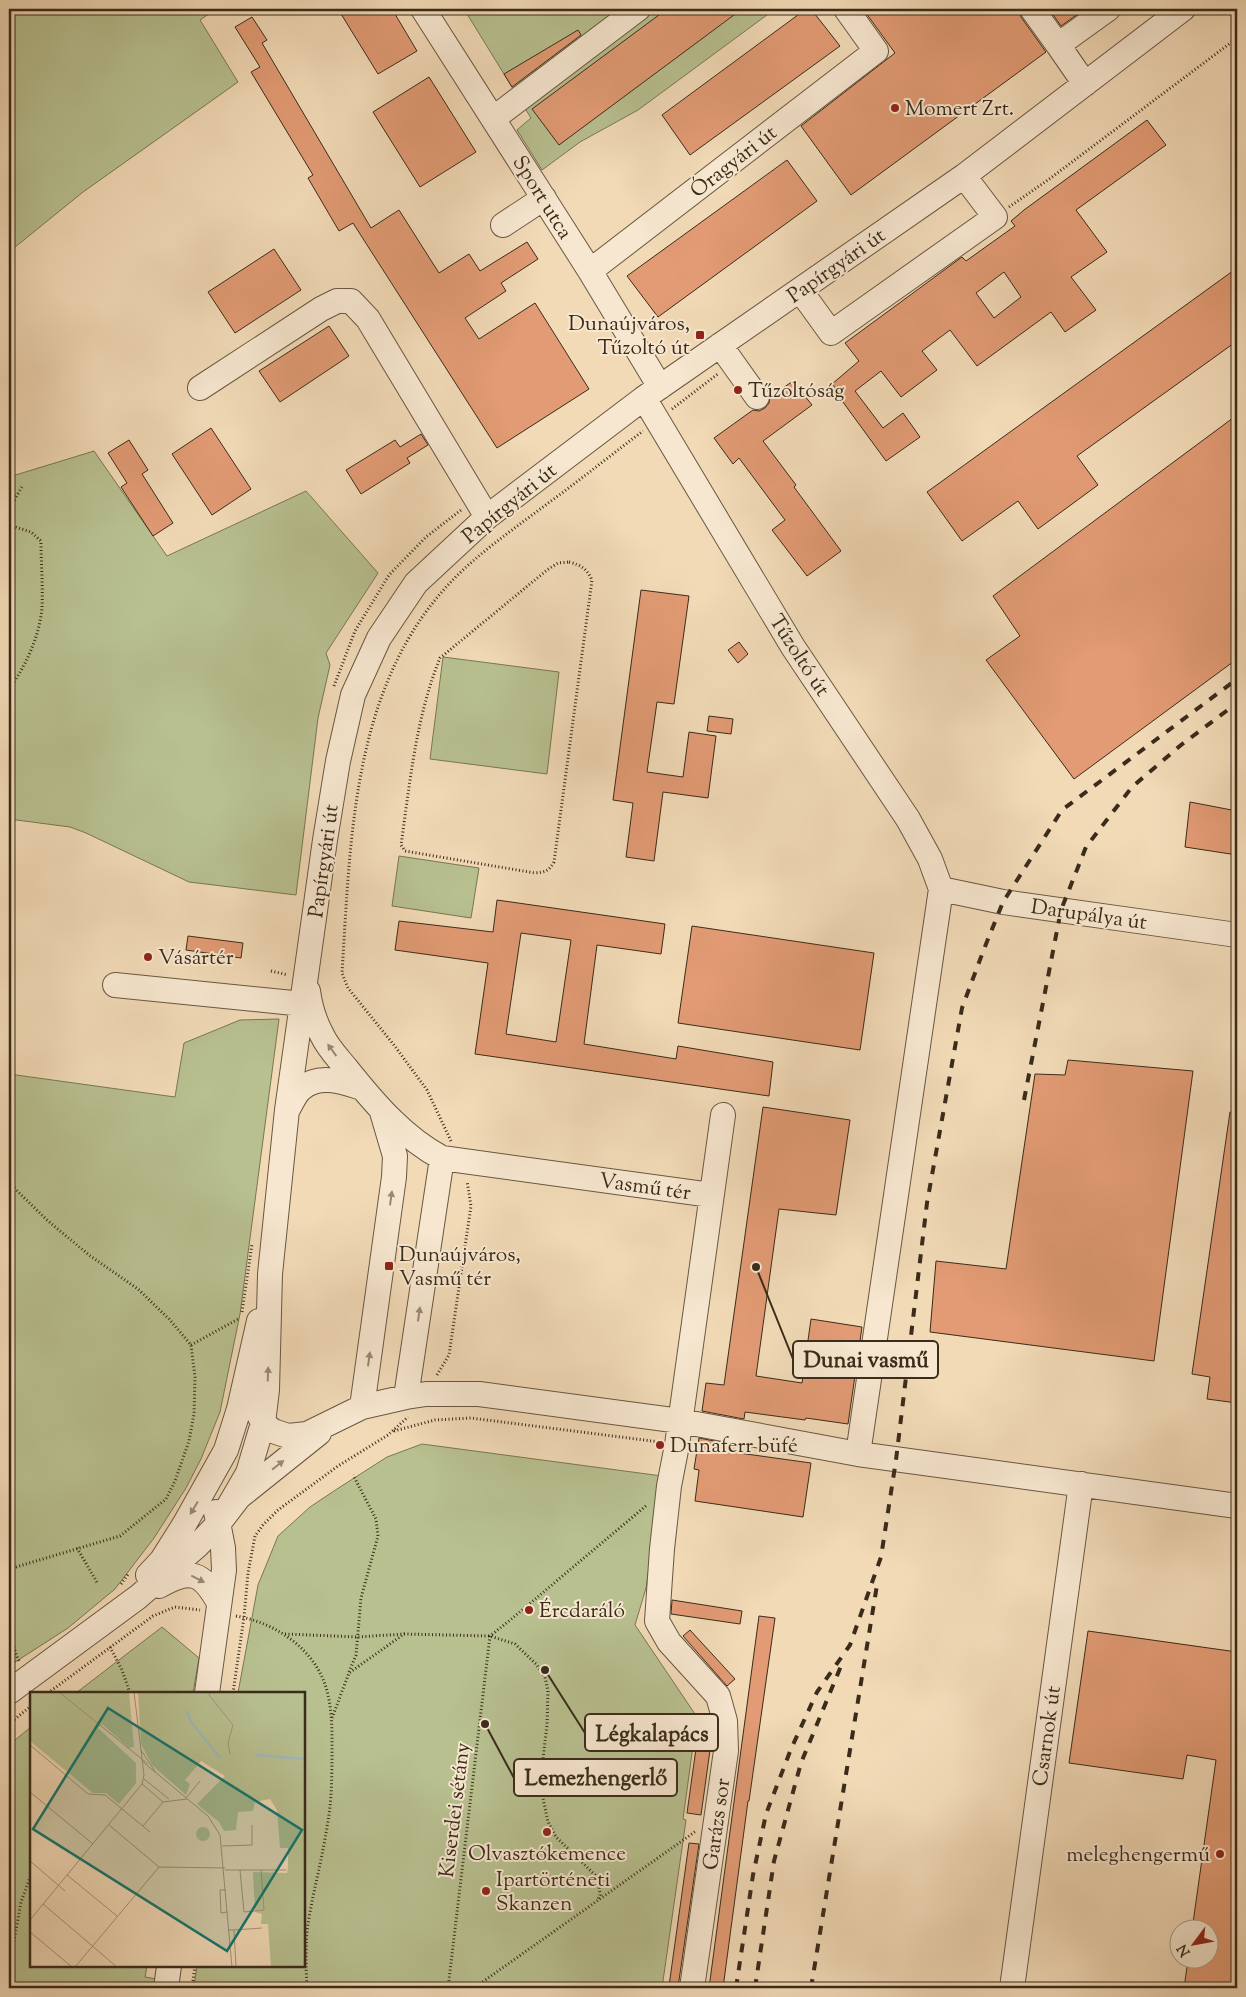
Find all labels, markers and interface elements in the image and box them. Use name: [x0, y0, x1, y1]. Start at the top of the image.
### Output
place label: Momert Zrt.: [905, 95, 1014, 125]
marker: Momert Zrt.: [889, 102, 901, 114]
street label: Óragyári út: [684, 119, 784, 206]
street label: Sport utca: [504, 150, 579, 246]
street label: Papírgyári út: [782, 222, 892, 312]
place label: Dunaújváros, Tűzoltó út: [568, 310, 690, 364]
marker: Dunaújváros, Tűzoltó út: [694, 329, 706, 341]
place label: Tűzoltóság: [748, 377, 845, 407]
marker: Tűzoltóság: [732, 384, 744, 396]
street label: Papírgyári út: [456, 457, 564, 552]
street label: Tűzoltó út: [761, 609, 836, 703]
street label: Papírgyári út: [302, 803, 348, 920]
street label: Darupálya út: [1029, 893, 1149, 939]
place label: Vásártér: [158, 944, 234, 974]
marker: Vásártér: [142, 951, 154, 963]
one-way arrow: [327, 1043, 337, 1057]
street label: Vasmű tér: [597, 1167, 693, 1209]
one-way arrow: [387, 1189, 395, 1205]
place label: Dunaújváros, Vasmű tér: [399, 1241, 521, 1295]
marker: Dunaújváros, Vasmű tér: [383, 1260, 395, 1272]
one-way arrow: [415, 1306, 423, 1322]
callout: Dunai vasmű: [793, 1341, 938, 1378]
text: Dunai vasmű: [803, 1346, 929, 1378]
one-way arrow: [365, 1350, 373, 1366]
one-way arrow: [264, 1366, 272, 1382]
place label: Dunaferr büfé: [670, 1432, 798, 1462]
marker: Dunaferr büfé: [654, 1439, 666, 1451]
one-way arrow: [271, 1459, 284, 1470]
one-way arrow: [190, 1502, 199, 1515]
one-way arrow: [191, 1575, 205, 1583]
place label: Ércdaráló: [539, 1597, 625, 1627]
marker: Ércdaráló: [523, 1604, 535, 1616]
street label: Csarnok út: [1026, 1684, 1070, 1788]
inset map: [30, 1692, 305, 1967]
callout: Légkalapács: [585, 1714, 718, 1751]
text: Légkalapács: [595, 1720, 709, 1752]
street label: Kiserdei sétány: [433, 1740, 479, 1880]
callout: Lemezhengerlő: [514, 1759, 677, 1796]
text: Lemezhengerlő: [525, 1764, 667, 1796]
street label: Garázs sor: [697, 1776, 739, 1872]
marker: Olvasztókemence: [541, 1826, 553, 1838]
place label: Olvasztókemence: [468, 1840, 626, 1870]
place label: meleghengermű: [1066, 1841, 1210, 1871]
marker: meleghengermű: [1214, 1848, 1226, 1860]
place label: Ipartörténeti Skanzen: [496, 1866, 610, 1920]
marker: Ipartörténeti Skanzen: [480, 1885, 492, 1897]
north arrow: [1168, 1920, 1218, 1970]
text: N: [1173, 1940, 1196, 1960]

